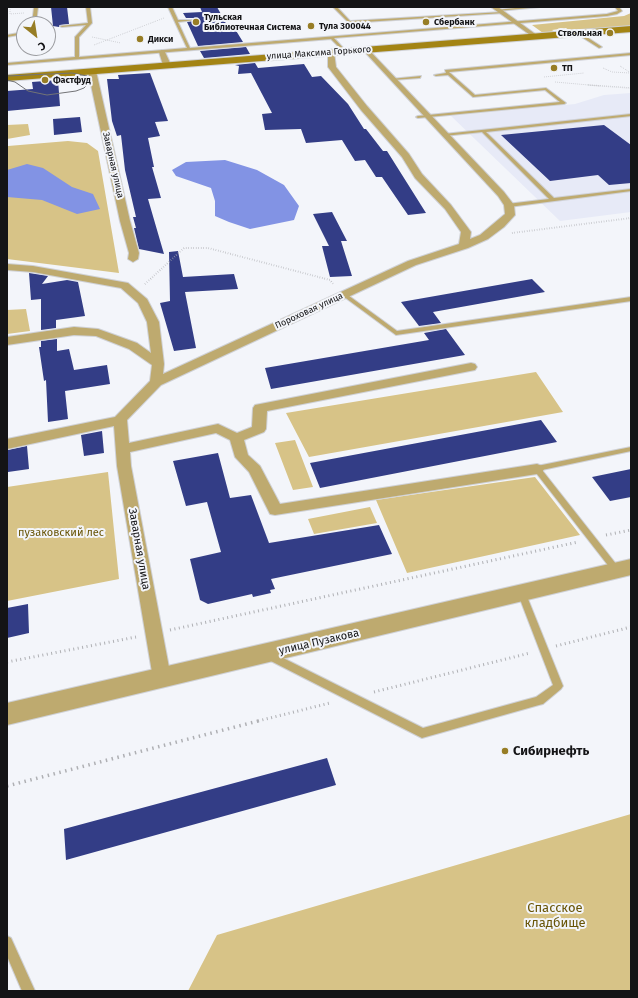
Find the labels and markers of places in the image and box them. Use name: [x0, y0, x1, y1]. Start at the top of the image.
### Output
place label: Тульская Библиотечная Система: [204, 12, 301, 33]
marker: Тульская Библиотечная Система: [191, 17, 201, 27]
marker: Сбербанк: [421, 17, 431, 27]
place label: Сбербанк: [434, 17, 475, 27]
marker: Тула 300044: [306, 21, 316, 31]
place label: Тула 300044: [319, 21, 371, 31]
place label: Ствольная: [558, 28, 602, 38]
marker: Ствольная: [605, 28, 615, 38]
marker: Дикси: [135, 34, 145, 44]
place label: Дикси: [148, 34, 173, 44]
marker: ТП: [549, 63, 559, 73]
place label: ТП: [562, 63, 573, 73]
marker: Фастфуд: [40, 75, 50, 85]
place label: Фастфуд: [53, 75, 91, 85]
place label: Сибирнефть: [513, 743, 589, 759]
marker: Сибирнефть: [500, 746, 510, 756]

